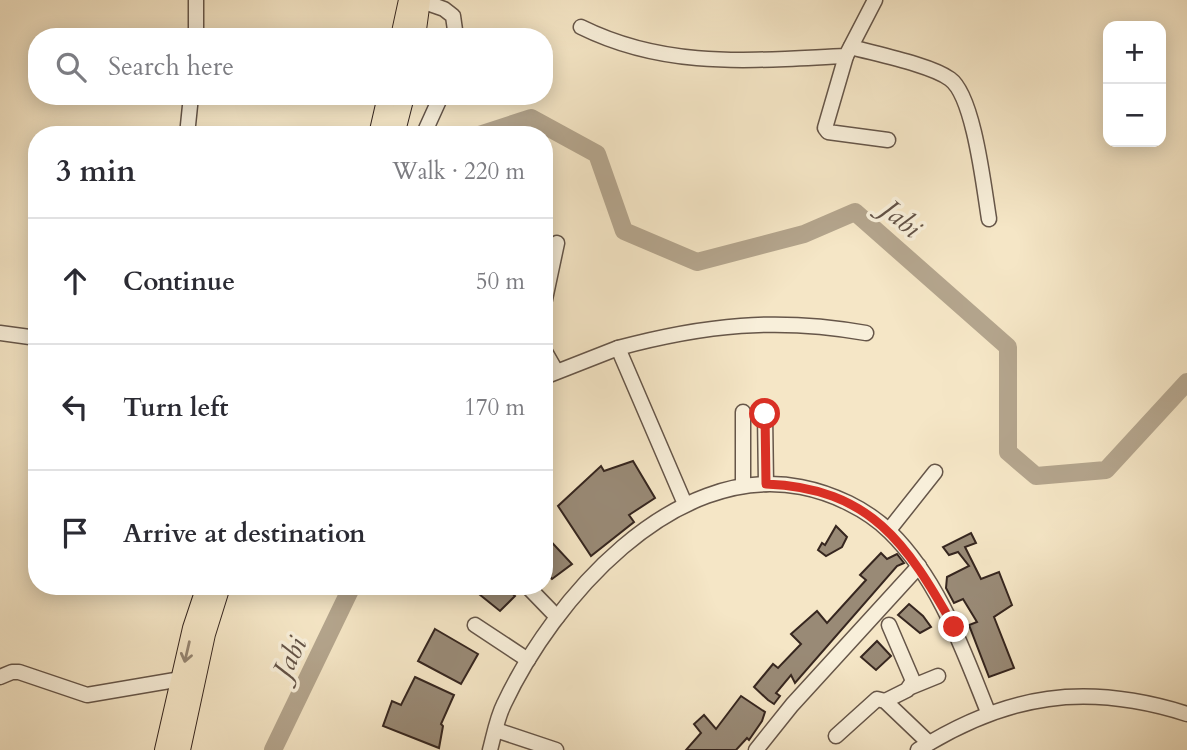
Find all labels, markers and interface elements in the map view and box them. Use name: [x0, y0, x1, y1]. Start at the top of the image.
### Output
map controls: [1103, 21, 1166, 147]
button: +: [1103, 21, 1166, 84]
search box: [28, 28, 553, 105]
icon: search: [52, 48, 90, 86]
text: Search here: [108, 49, 234, 84]
button: −: [1103, 84, 1166, 147]
text: 3 min: [56, 151, 136, 192]
text: Walk · 220 m: [392, 156, 525, 187]
water label: Jabi: [869, 187, 930, 247]
icon: ahead: [56, 262, 94, 300]
text: Continue: [123, 264, 235, 299]
text: 50 m: [476, 266, 525, 297]
icon: left: [56, 388, 94, 426]
text: Turn left: [123, 390, 228, 425]
text: 170 m: [464, 392, 525, 423]
route start: [749, 398, 780, 429]
icon: arrive: [56, 514, 94, 552]
text: Arrive at destination: [123, 516, 366, 551]
route end: [938, 611, 969, 642]
water label: Jabi: [261, 630, 316, 690]
one-way arrow: [179, 640, 193, 663]

